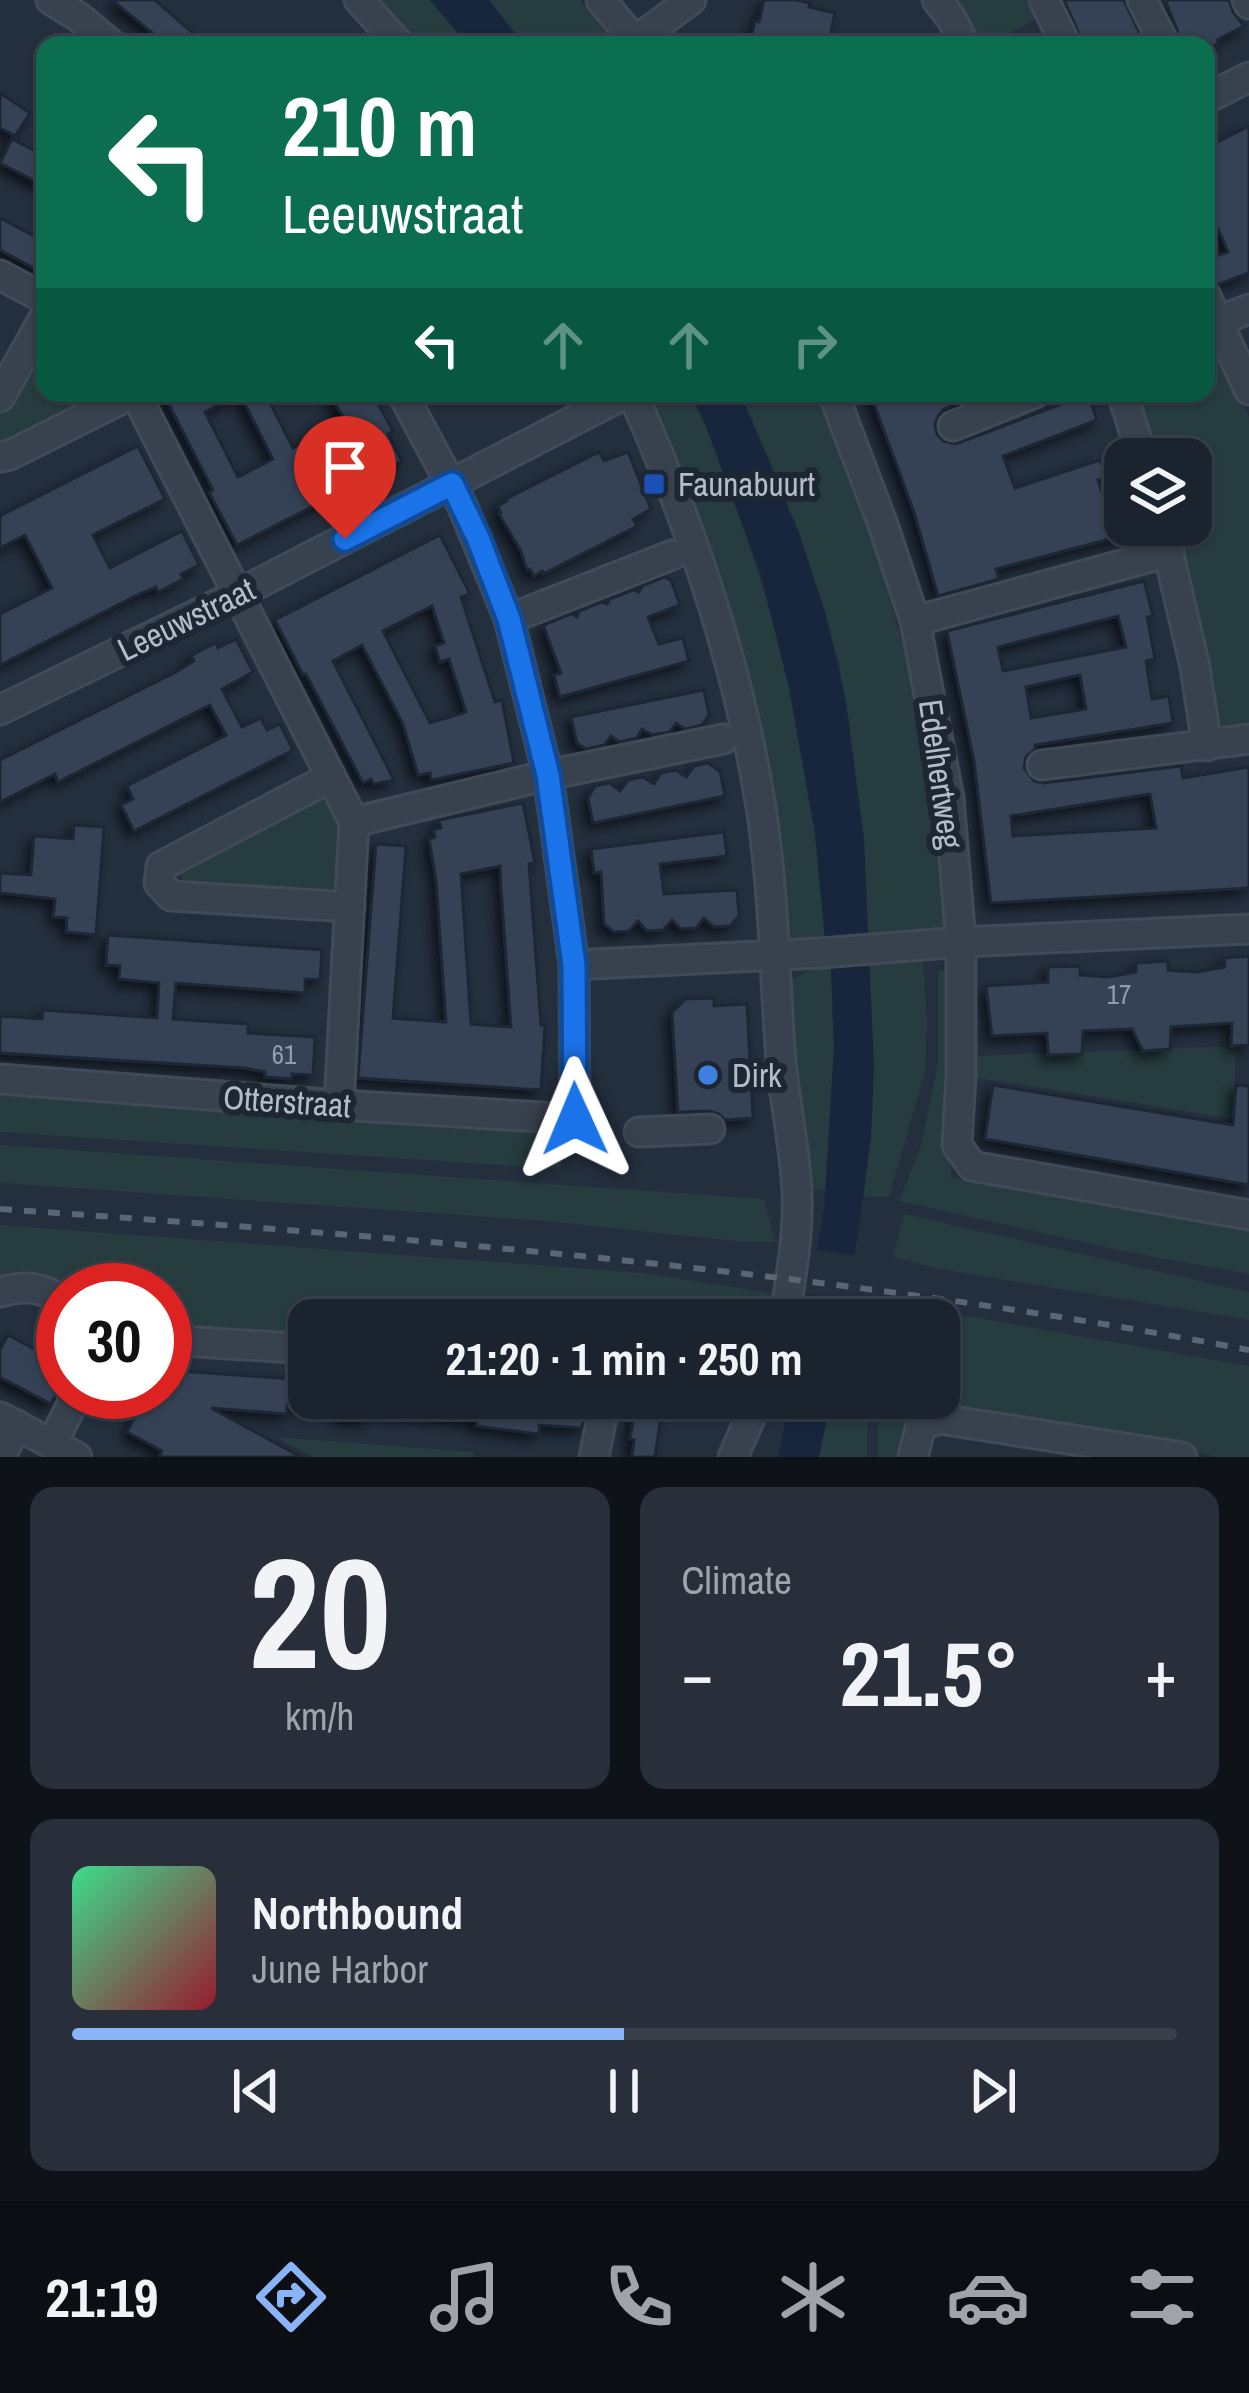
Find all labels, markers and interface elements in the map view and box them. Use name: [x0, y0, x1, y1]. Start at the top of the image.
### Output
text: 210 m: [282, 69, 477, 182]
icon: left: [84, 84, 240, 240]
text: Leeuwstraat: [282, 177, 523, 250]
icon: left: [404, 312, 470, 378]
icon: ahead: [530, 312, 596, 378]
icon: ahead: [656, 312, 722, 378]
icon: right: [782, 312, 848, 378]
pin: [294, 416, 396, 539]
icon: arrive: [312, 434, 378, 500]
map controls: [1104, 438, 1212, 546]
button: layers: [1104, 438, 1212, 546]
place label: Faunabuurt: [678, 462, 815, 506]
marker: Faunabuurt: [641, 471, 667, 497]
street label: Leeuwstraat: [110, 567, 262, 671]
street label: Edelhertweg: [909, 696, 973, 852]
house number: 17: [1107, 976, 1131, 1012]
house number: 61: [272, 1036, 297, 1072]
place label: Dirk: [732, 1053, 782, 1097]
position arrow: [512, 1056, 638, 1182]
marker: Dirk: [695, 1062, 721, 1088]
street label: Otterstraat: [222, 1075, 352, 1127]
speed limit sign: 30: [36, 1263, 192, 1419]
text: 21:20 · 1 min · 250 m: [446, 1328, 802, 1389]
text: 20: [249, 1507, 391, 1717]
text: Climate: [682, 1554, 792, 1606]
text: 21.5°: [839, 1613, 1019, 1734]
text: −: [682, 1629, 713, 1718]
text: +: [1145, 1629, 1177, 1718]
text: km/h: [285, 1690, 354, 1742]
text: Northbound: [252, 1882, 463, 1943]
text: June Harbor: [252, 1943, 428, 1995]
icon: previous: [223, 2058, 289, 2124]
icon: pause: [591, 2058, 657, 2124]
icon: next: [960, 2058, 1026, 2124]
icon: directions: [249, 2255, 333, 2339]
icon: music: [423, 2255, 507, 2339]
icon: phone: [597, 2255, 681, 2339]
icon: climate: [771, 2255, 855, 2339]
icon: car: [946, 2255, 1030, 2339]
icon: filters: [1120, 2255, 1204, 2339]
text: 21:19: [45, 2261, 158, 2334]

